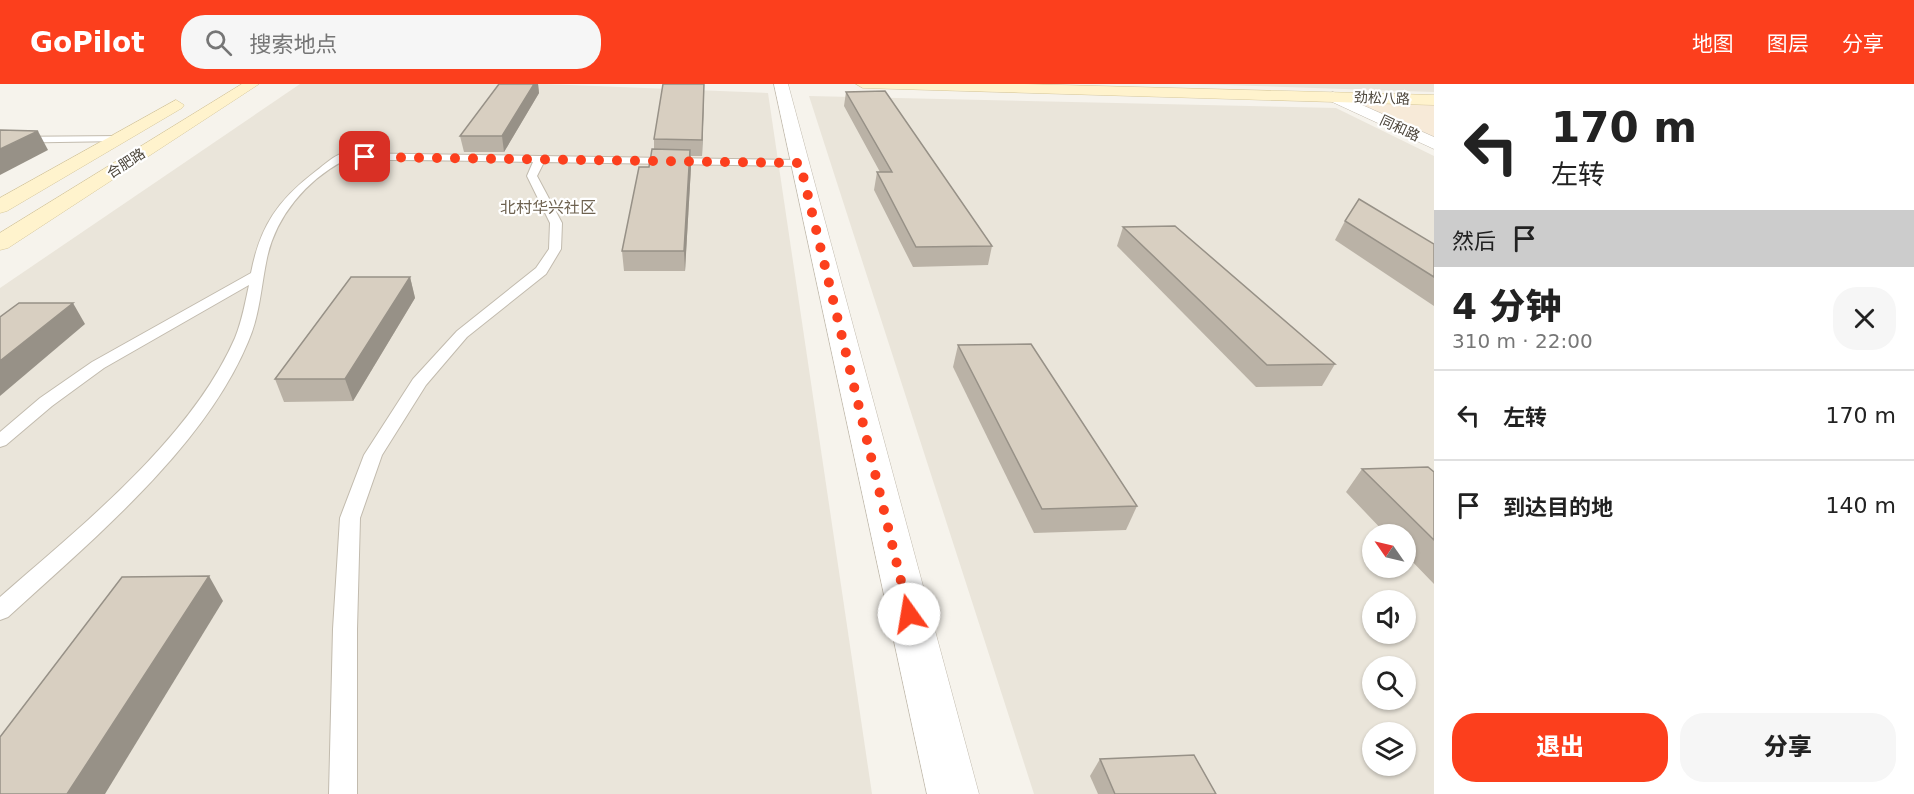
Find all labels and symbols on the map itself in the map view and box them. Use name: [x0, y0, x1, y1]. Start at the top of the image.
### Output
street label: 劲松八路: [1354, 89, 1410, 107]
street label: 同和路: [1378, 112, 1422, 144]
pin: [339, 131, 390, 182]
street label: 合肥路: [104, 145, 148, 181]
district label: 北村华兴社区: [500, 198, 596, 217]
north arrow: [1362, 524, 1416, 578]
position arrow: [877, 582, 941, 646]

